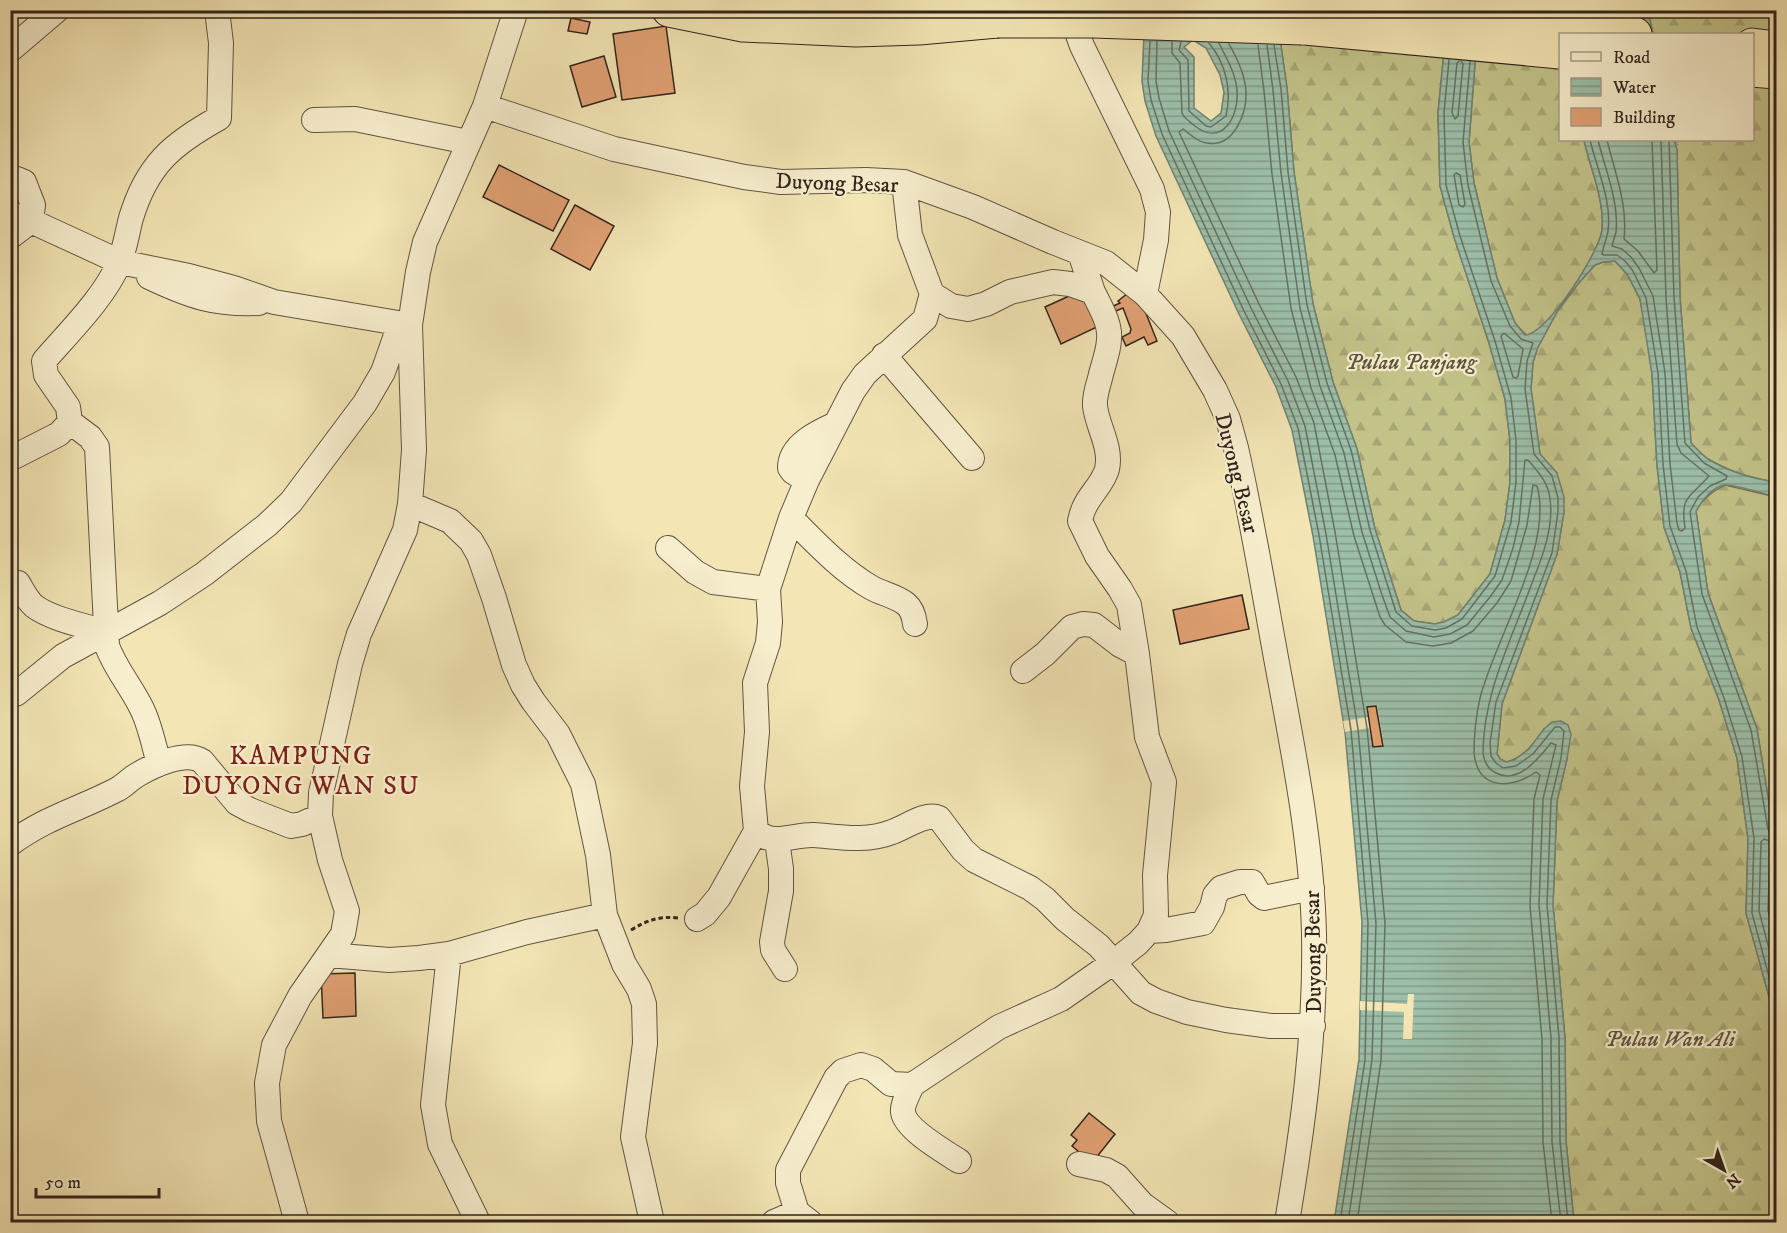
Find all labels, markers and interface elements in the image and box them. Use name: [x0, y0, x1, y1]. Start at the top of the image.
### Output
legend: [1559, 33, 1754, 141]
text: Road: [1613, 47, 1650, 69]
text: Water: [1612, 77, 1656, 99]
text: Building: [1613, 107, 1675, 129]
street label: Duyong Besar: [775, 168, 900, 199]
park label: Pulau Panjang: [1346, 349, 1478, 376]
street label: Duyong Besar: [1209, 410, 1265, 537]
district label: KAMPUNG DUYONG WAN SU: [182, 740, 420, 803]
street label: Duyong Besar: [1299, 889, 1328, 1014]
park label: Pulau Wan Ali: [1605, 1026, 1736, 1053]
north arrow: [1694, 1140, 1754, 1200]
scale bar: [36, 1161, 159, 1199]
text: N: [1722, 1169, 1744, 1193]
text: 50 m: [45, 1172, 81, 1194]

